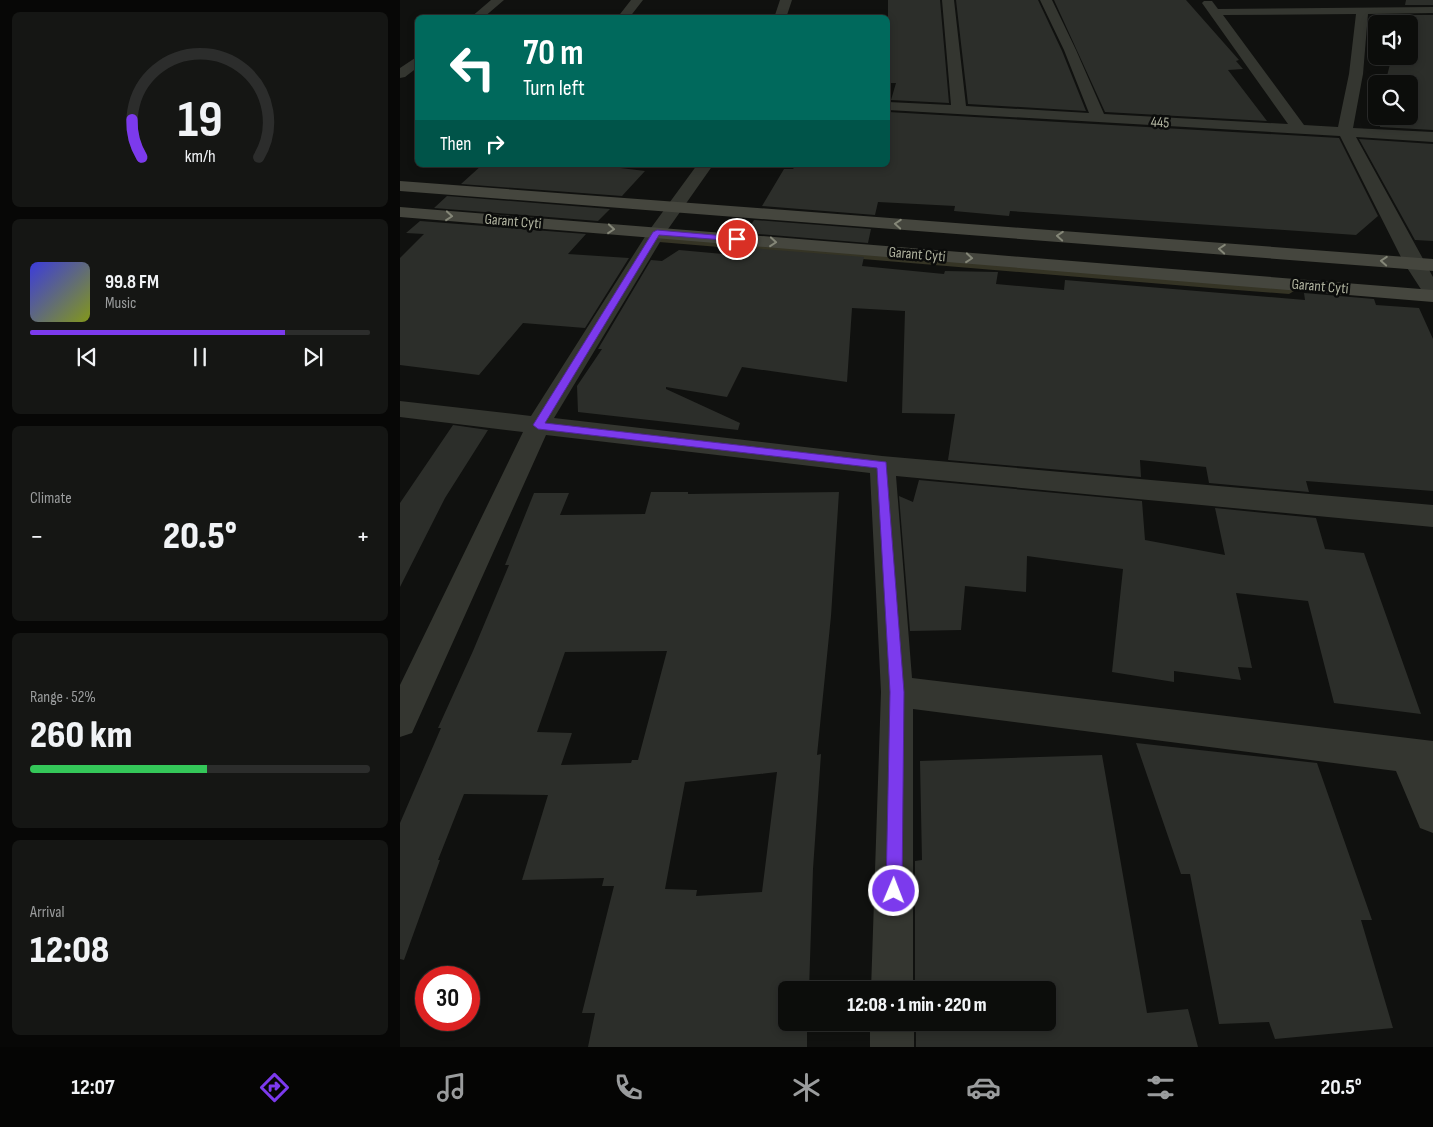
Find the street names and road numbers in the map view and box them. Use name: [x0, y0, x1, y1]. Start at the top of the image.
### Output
street label: 445: [1150, 113, 1170, 132]
street label: Garant Cyti: [484, 210, 542, 233]
street label: Garant Cyti: [888, 243, 946, 266]
street label: Garant Cyti: [1291, 275, 1349, 298]

